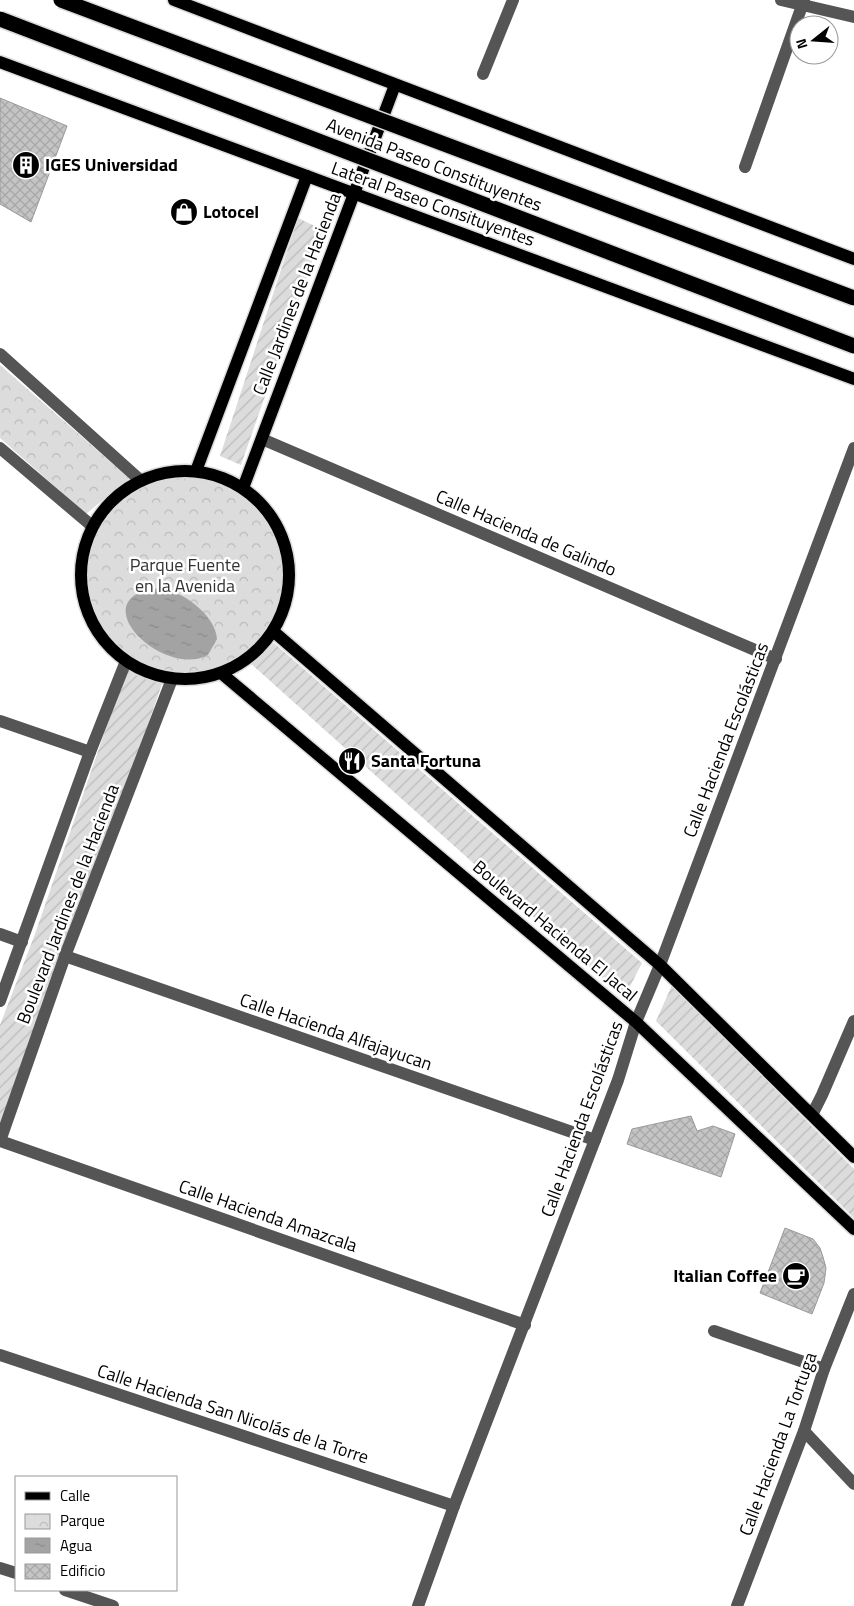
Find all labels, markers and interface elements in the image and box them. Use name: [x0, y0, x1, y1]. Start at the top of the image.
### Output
north arrow: [789, 15, 839, 65]
text: N: [790, 36, 813, 52]
street label: Avenida Paseo Constituyentes: [322, 111, 546, 218]
building icon: IGES Universidad: [11, 150, 41, 180]
place label: IGES Universidad: [45, 151, 178, 178]
street label: Lateral Paseo Consituyentes: [328, 154, 539, 253]
street label: Calle Jardines de la Hacienda: [245, 189, 348, 399]
shop icon: Lotocel: [169, 197, 199, 227]
place label: Lotocel: [203, 198, 259, 225]
street label: Calle Hacienda de Galindo: [432, 482, 621, 583]
park label: Parque Fuente en la Avenida: [130, 551, 240, 599]
street label: Calle Hacienda Escolásticas: [676, 638, 775, 841]
restaurant icon: Santa Fortuna: [337, 746, 367, 776]
place label: Santa Fortuna: [371, 747, 481, 774]
street label: Boulevard Jardines de la Hacienda: [9, 780, 126, 1028]
street label: Boulevard Hacienda El Jacal: [467, 853, 644, 1008]
street label: Calle Hacienda Alfajayucan: [236, 986, 436, 1077]
street label: Calle Hacienda Escolásticas: [533, 1017, 630, 1221]
street label: Calle Hacienda Amazcala: [175, 1172, 361, 1259]
cafe icon: Italian Coffee: [781, 1261, 811, 1291]
place label: Italian Coffee: [673, 1262, 777, 1289]
street label: Calle Hacienda La Tortuga: [732, 1348, 823, 1539]
street label: Calle Hacienda San Nicolás de la Torre: [94, 1357, 372, 1470]
legend: [15, 1476, 178, 1591]
text: Calle: [60, 1484, 90, 1507]
text: Parque: [60, 1509, 105, 1532]
text: Agua: [60, 1534, 92, 1557]
text: Edificio: [60, 1559, 105, 1582]

